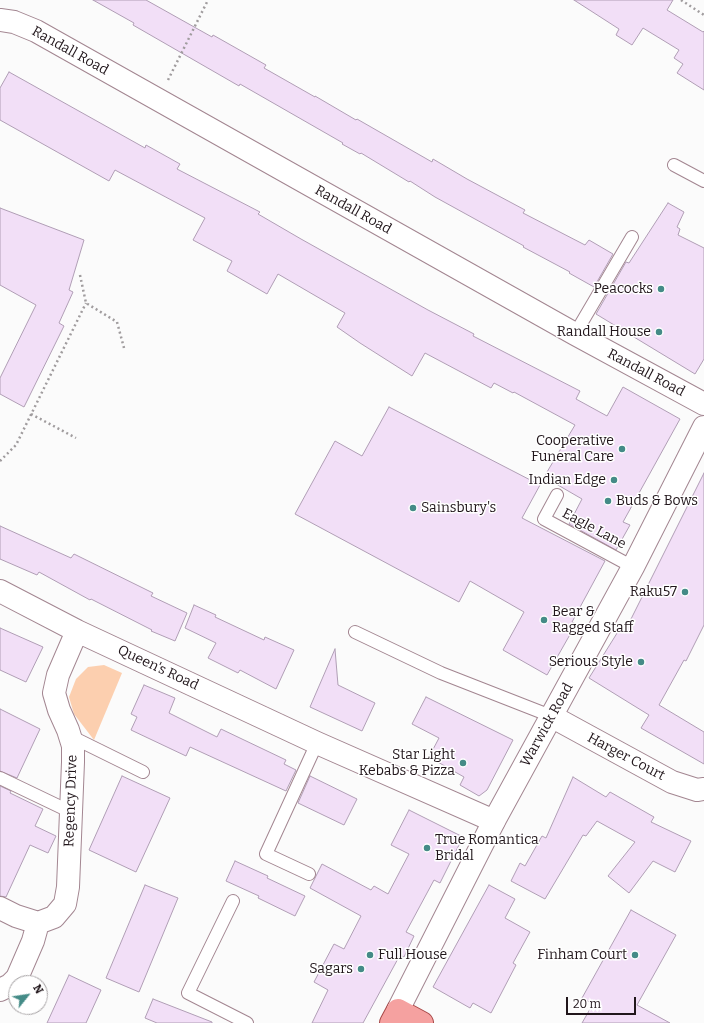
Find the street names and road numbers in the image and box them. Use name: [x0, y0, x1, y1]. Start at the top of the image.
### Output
street label: Randall Road: [29, 23, 111, 79]
street label: Randall Road: [312, 182, 394, 238]
street label: Randall Road: [605, 346, 687, 400]
street label: Eagle Lane: [559, 505, 629, 553]
street label: Queen's Road: [115, 642, 201, 694]
street label: Warwick Road: [517, 680, 577, 770]
street label: Harger Court: [584, 730, 668, 784]
street label: Regency Drive: [61, 755, 81, 847]

